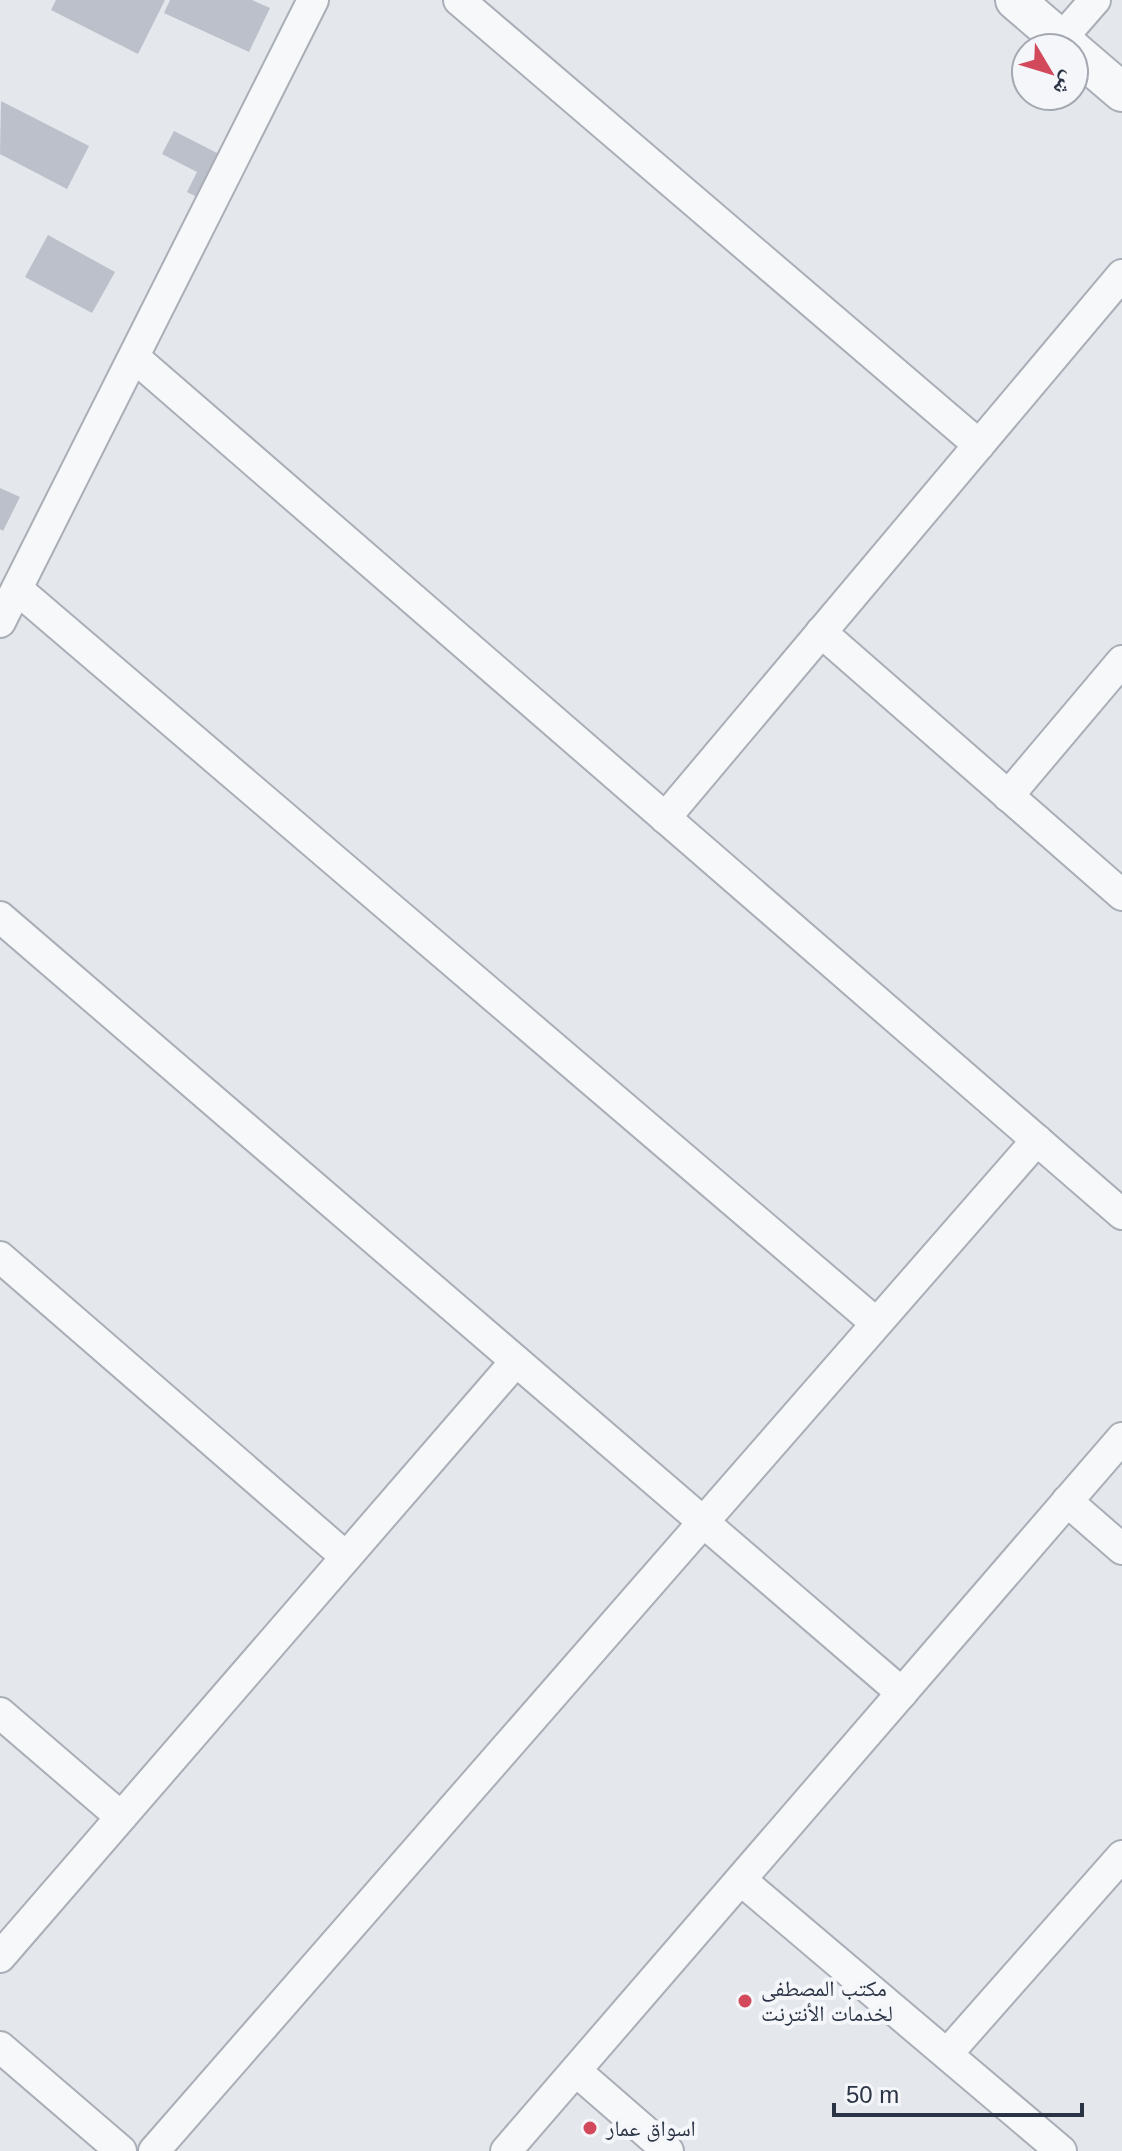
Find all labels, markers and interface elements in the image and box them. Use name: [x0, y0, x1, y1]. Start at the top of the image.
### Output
north arrow: [1010, 32, 1090, 112]
text: ش: [1048, 66, 1082, 101]
place label: مكتب المصطفى لخدمات الأنترنت: [761, 1976, 893, 2026]
marker: مكتب المصطفى لخدمات الأنترنت: [736, 1992, 754, 2010]
scale bar: [834, 2067, 1082, 2117]
text: 50 m: [846, 2081, 899, 2108]
place label: اسواق عمار: [605, 2116, 696, 2142]
marker: اسواق عمار: [581, 2119, 599, 2137]

